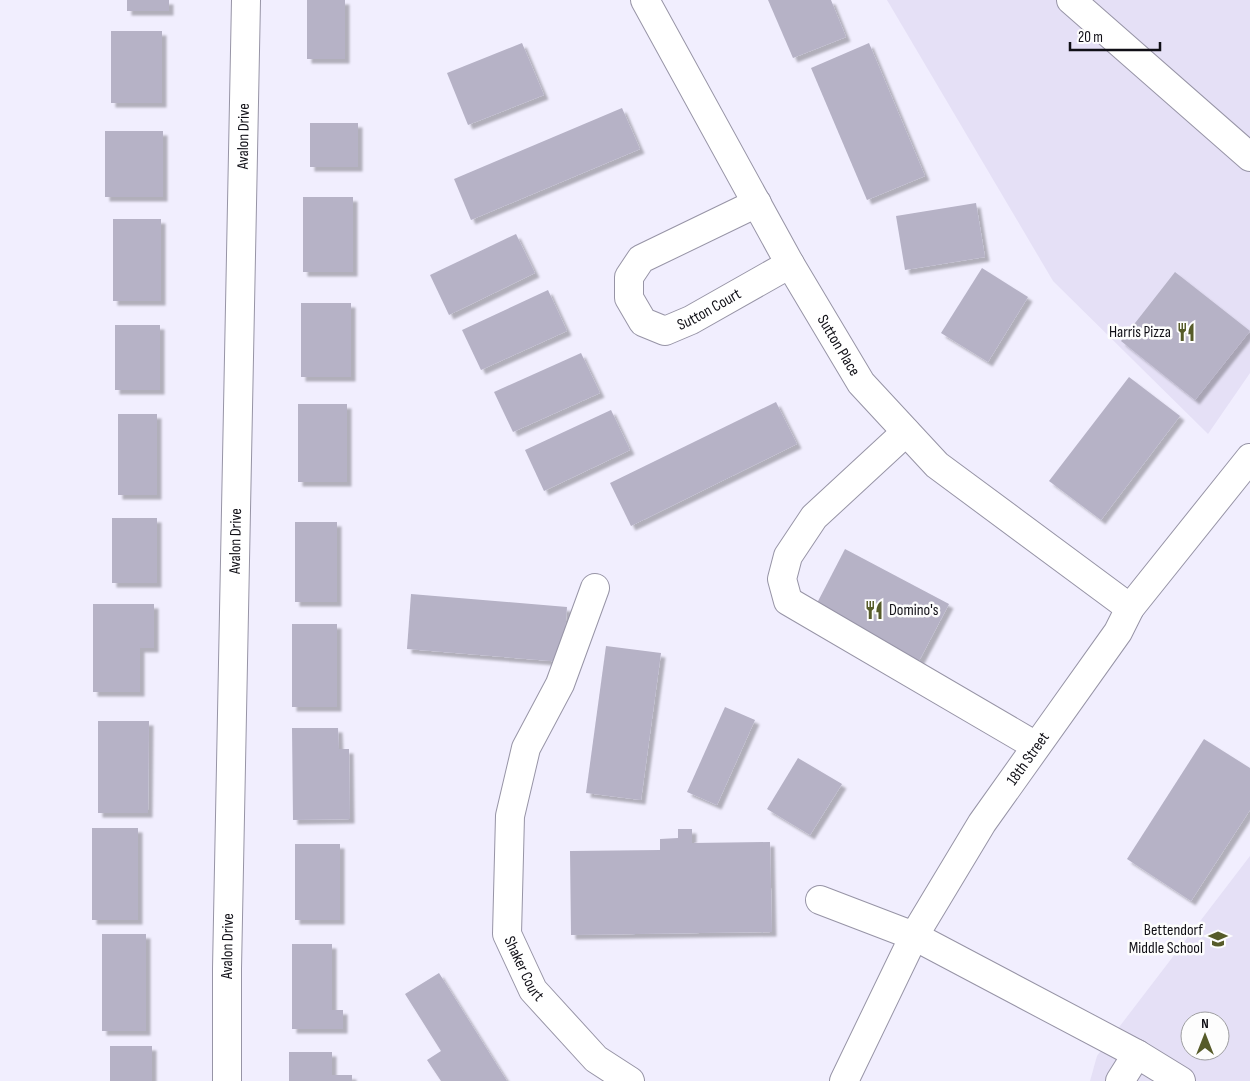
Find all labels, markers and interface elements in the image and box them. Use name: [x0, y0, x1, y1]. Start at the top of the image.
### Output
scale bar: [1070, 20, 1160, 52]
text: 20 m: [1078, 28, 1103, 47]
street label: Avalon Drive: [233, 103, 253, 170]
street label: Sutton Court: [674, 284, 744, 334]
street label: Sutton Place: [813, 311, 864, 379]
restaurant icon: Harris Pizza: [1175, 321, 1197, 343]
place label: Harris Pizza: [1109, 323, 1171, 342]
street label: Avalon Drive: [225, 508, 246, 575]
restaurant icon: Domino's: [863, 599, 885, 621]
place label: Domino's: [889, 601, 939, 620]
street label: 18th Street: [1003, 728, 1053, 789]
street label: Avalon Drive: [218, 913, 238, 980]
place label: Bettendorf Middle School: [1129, 921, 1203, 958]
school or university icon: Bettendorf Middle School: [1207, 928, 1229, 950]
street label: Shaker Court: [500, 933, 548, 1005]
north arrow: [1180, 1011, 1230, 1061]
text: N: [1201, 1015, 1209, 1032]

